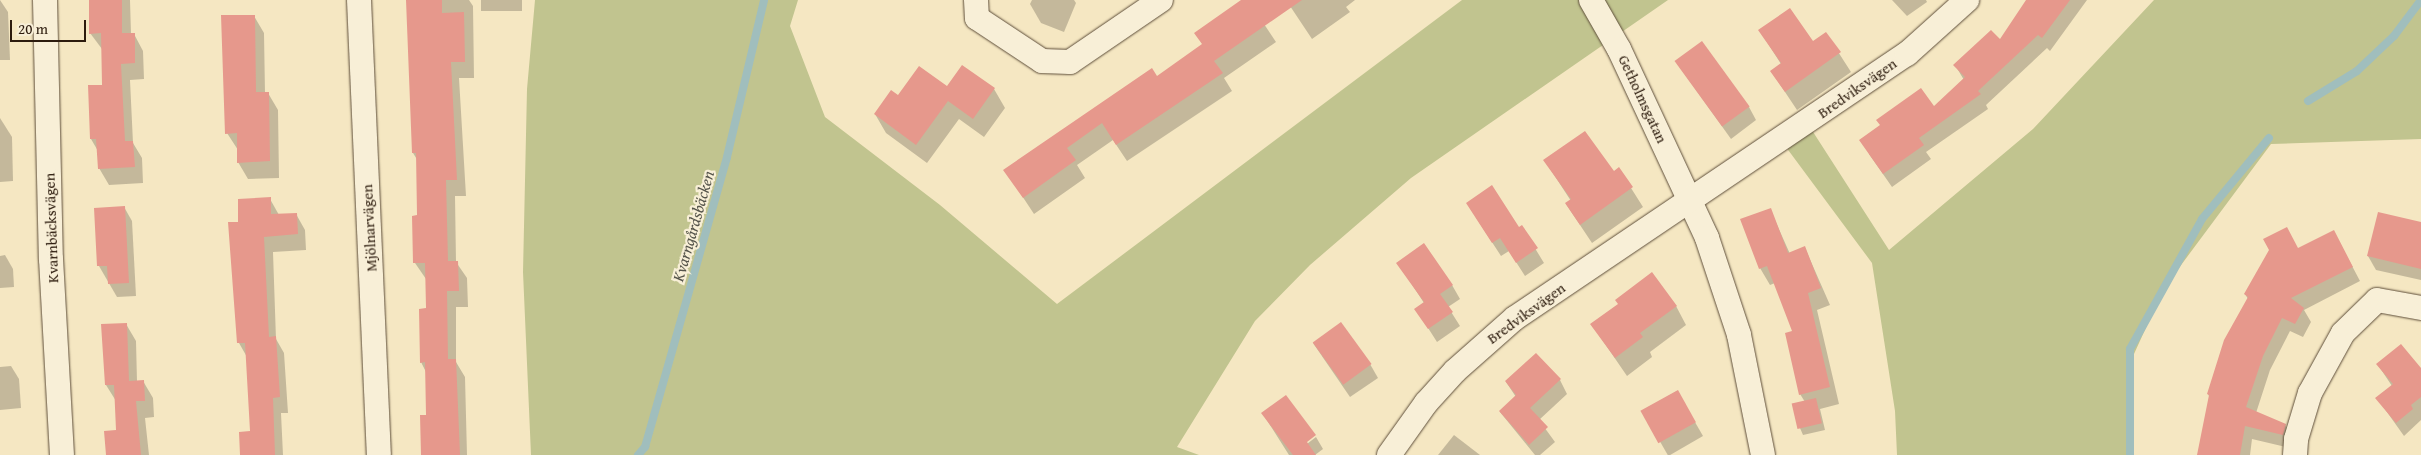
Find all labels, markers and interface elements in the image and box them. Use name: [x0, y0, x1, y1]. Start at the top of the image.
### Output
scale bar: [12, 10, 89, 42]
text: 20 m: [18, 18, 48, 39]
street label: Getholmsgatan: [1615, 52, 1671, 146]
street label: Bredviksvägen: [1814, 54, 1900, 122]
water label: Kvarngårdsbäcken: [668, 168, 718, 284]
street label: Kvarnbäcksvägen: [40, 173, 62, 283]
street label: Mjölnarvägen: [358, 184, 380, 272]
street label: Bredviksvägen: [1483, 279, 1569, 347]

